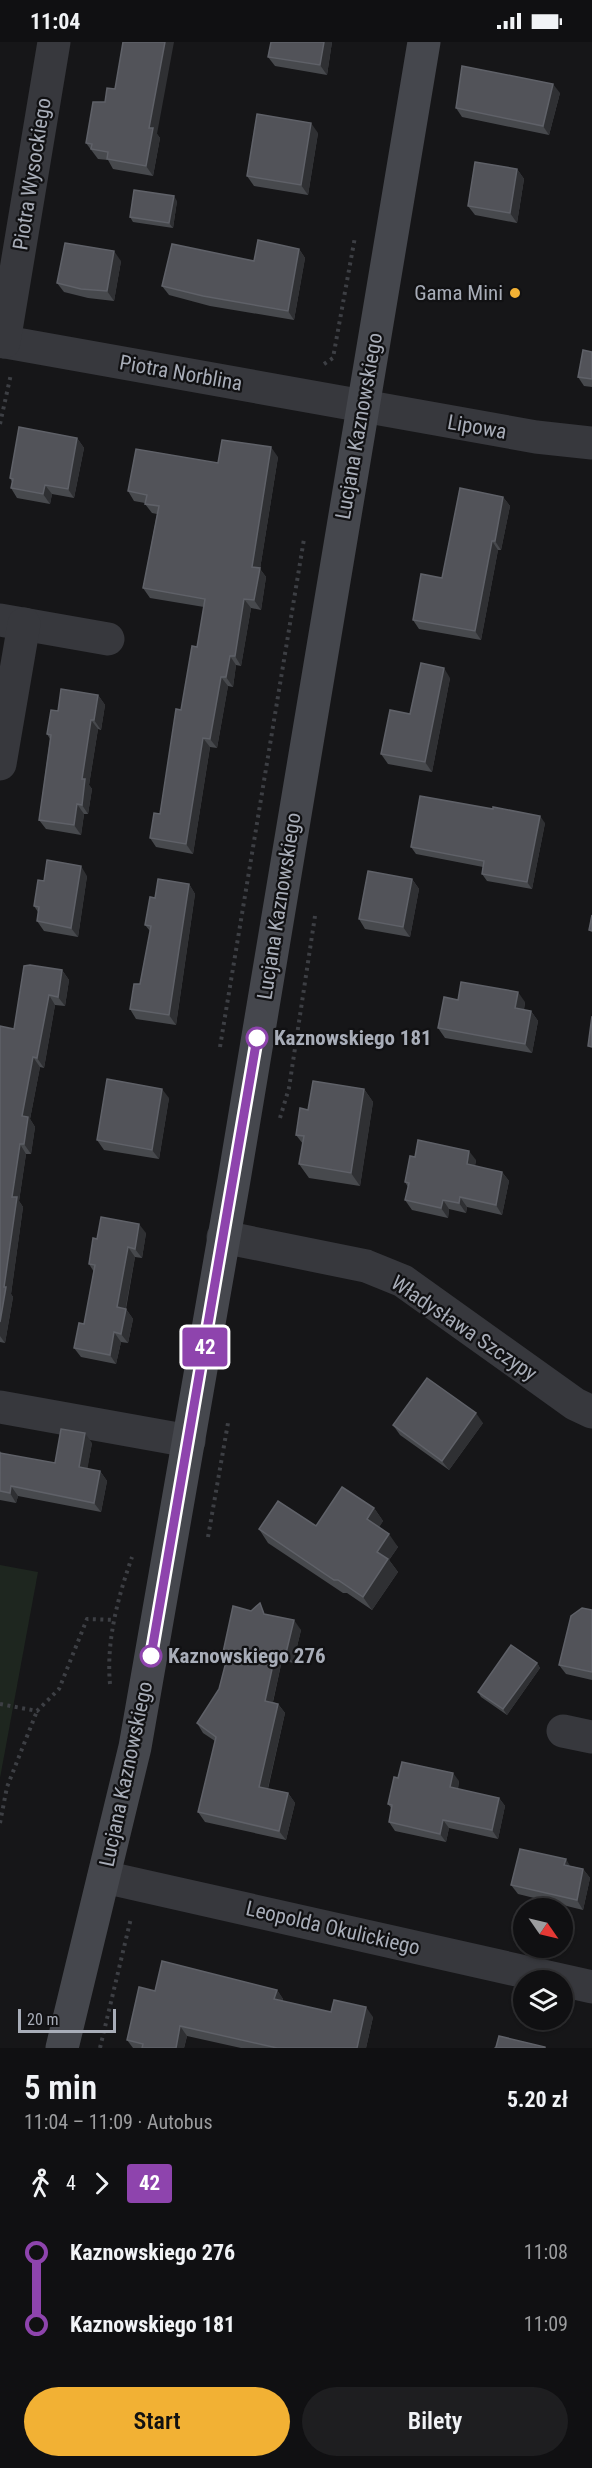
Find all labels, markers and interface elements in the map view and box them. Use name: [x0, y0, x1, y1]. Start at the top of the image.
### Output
text: 11:04: [30, 9, 81, 34]
street label: Piotra Wysockiego: [8, 96, 56, 252]
place label: Gama Mini: [414, 281, 503, 305]
marker: Gama Mini: [508, 286, 522, 300]
street label: Lucjana Kaznowskiego: [331, 331, 387, 521]
street label: Piotra Norblina: [118, 350, 244, 396]
street label: Lipowa: [446, 410, 508, 444]
street label: Lucjana Kaznowskiego: [252, 811, 306, 1001]
place label: Kaznowskiego 181: [274, 1026, 432, 1050]
marker: Kaznowskiego 181: [246, 1027, 268, 1049]
street label: Władysława Szczypy: [387, 1270, 542, 1386]
line badge: 42: [178, 1328, 232, 1366]
text: 42: [194, 1335, 216, 1359]
place label: Kaznowskiego 276: [168, 1644, 326, 1668]
marker: Kaznowskiego 276: [140, 1645, 162, 1667]
street label: Lucjana Kaznowskiego: [95, 1679, 157, 1869]
street label: Leopolda Okulickiego: [244, 1896, 422, 1960]
north arrow: [513, 1898, 573, 1958]
map controls: [513, 1898, 573, 2030]
button: layers: [513, 1970, 573, 2030]
scale bar: [18, 2006, 116, 2034]
text: 20 m: [27, 2010, 59, 2029]
text: 5 min: [24, 2068, 97, 2107]
text: 5.20 zł: [507, 2087, 568, 2112]
text: 11:04 – 11:09 · Autobus: [24, 2110, 213, 2134]
icon: walk: [24, 2167, 57, 2200]
icon: forward: [85, 2167, 118, 2200]
text: 4: [66, 2171, 76, 2195]
text: 42: [139, 2171, 160, 2195]
text: Kaznowskiego 276: [70, 2240, 235, 2265]
text: 11:08: [524, 2240, 568, 2264]
text: Kaznowskiego 181: [70, 2312, 235, 2337]
text: 11:09: [524, 2312, 568, 2336]
button: Start: [24, 2387, 290, 2456]
button: Bilety: [302, 2387, 568, 2456]

